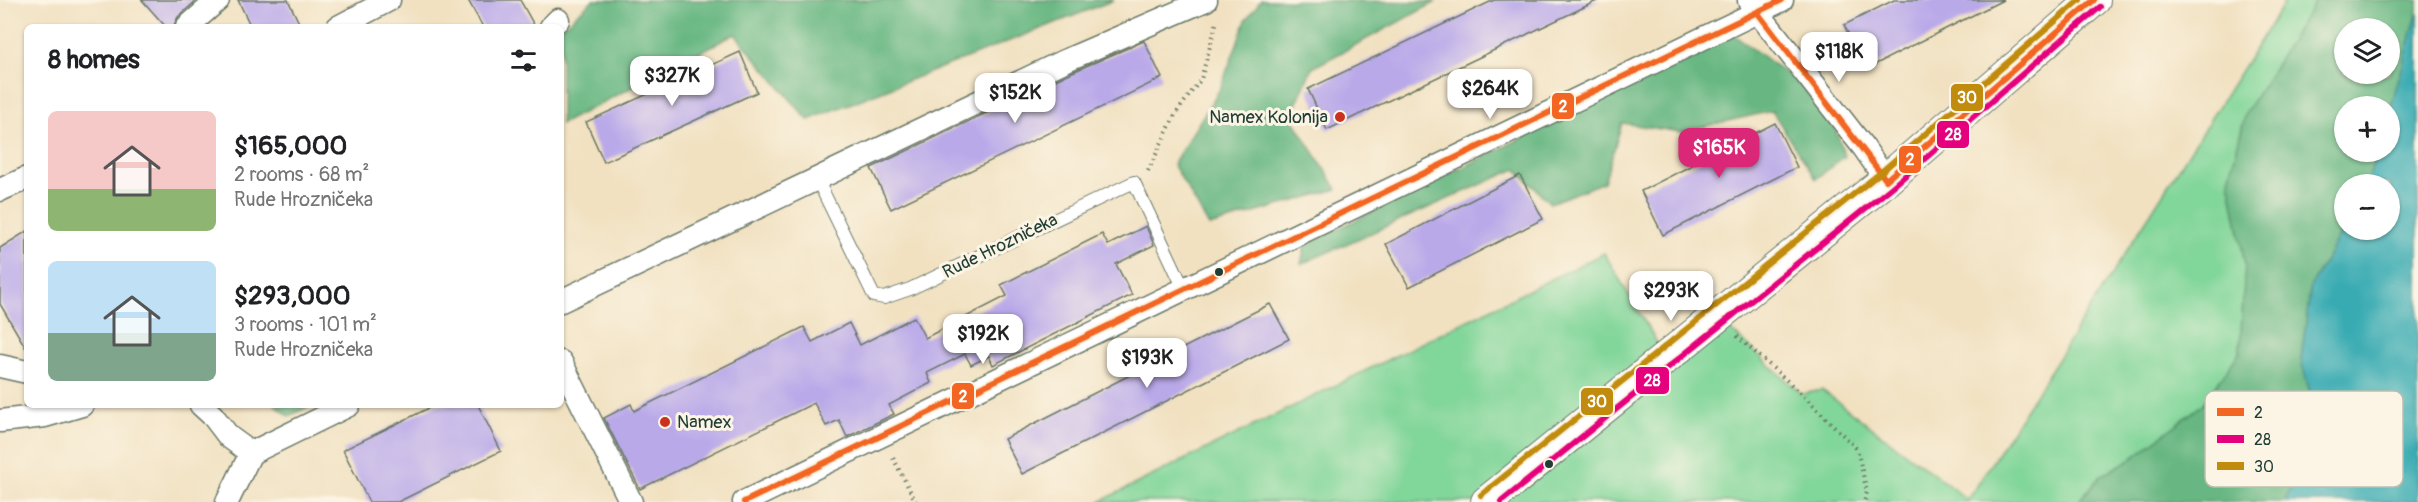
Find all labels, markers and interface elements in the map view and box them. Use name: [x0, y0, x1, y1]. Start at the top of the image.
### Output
map controls: [2334, 18, 2400, 240]
button: layers: [2334, 18, 2400, 84]
pin: $118K: [1797, 32, 1881, 83]
text: $118K: [1815, 39, 1863, 64]
text: 8 homes: [48, 44, 140, 76]
icon: filters: [507, 44, 540, 77]
pin: $327K: [630, 56, 714, 107]
text: $327K: [644, 63, 700, 88]
pin: $264K: [1448, 69, 1532, 120]
pin: $152K: [973, 73, 1057, 124]
text: $264K: [1461, 76, 1519, 101]
text: $152K: [989, 80, 1041, 105]
line badge: 30: [1950, 83, 1984, 112]
text: 30: [1957, 88, 1977, 108]
line badge: 2: [1551, 92, 1575, 120]
button: +: [2334, 96, 2400, 162]
text: 2: [1559, 97, 1568, 117]
place label: Namex Kolonija: [1209, 106, 1328, 129]
marker: Namex Kolonija: [1333, 110, 1347, 124]
line badge: 28: [1936, 120, 1970, 149]
text: 28: [1944, 125, 1962, 145]
pin: $165K: [1677, 128, 1761, 179]
text: $165,000: [234, 130, 347, 162]
icon: home: [96, 135, 168, 207]
text: $165K: [1692, 135, 1746, 160]
line badge: 2: [1898, 145, 1922, 174]
text: 2: [1906, 150, 1915, 170]
text: 2 rooms · 68 m²: [234, 162, 369, 187]
button: −: [2334, 174, 2400, 240]
text: Rude Hrozničeka: [234, 187, 373, 212]
street label: Rude Hrozničeka: [939, 208, 1061, 284]
unlabelled marker: [1213, 266, 1225, 278]
pin: $293K: [1629, 271, 1713, 322]
text: $293K: [1643, 278, 1699, 303]
text: $293,000: [234, 280, 350, 312]
icon: home: [96, 285, 168, 357]
text: 3 rooms · 101 m²: [234, 312, 377, 337]
pin: $192K: [941, 314, 1025, 365]
text: $192K: [957, 321, 1009, 346]
text: Rude Hrozničeka: [234, 337, 373, 362]
pin: $193K: [1105, 338, 1189, 389]
text: $193K: [1121, 345, 1173, 370]
line badge: 28: [1635, 366, 1670, 395]
text: 28: [1643, 371, 1661, 391]
line badge: 2: [951, 382, 975, 410]
text: 2: [959, 387, 968, 407]
line badge: 30: [1580, 387, 1614, 416]
legend: [2205, 391, 2403, 487]
text: 30: [1587, 392, 1607, 412]
text: 2: [2254, 403, 2263, 423]
place label: Namex: [677, 411, 731, 434]
marker: Namex: [658, 415, 672, 429]
text: 28: [2254, 430, 2271, 450]
text: 30: [2254, 457, 2274, 477]
unlabelled marker: [1543, 458, 1555, 470]

